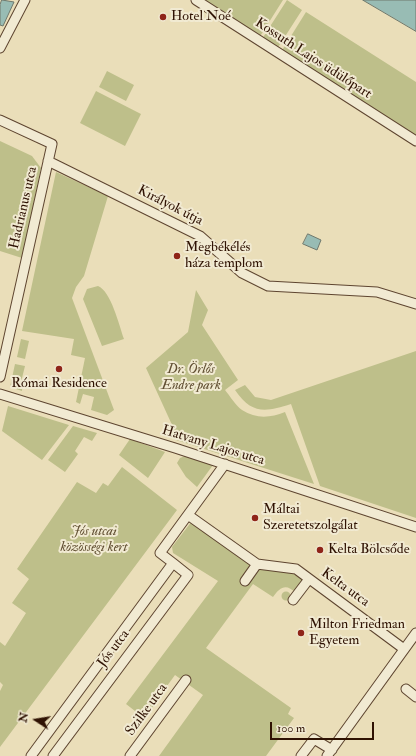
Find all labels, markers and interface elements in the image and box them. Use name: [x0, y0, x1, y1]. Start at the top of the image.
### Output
place label: Hotel Noé: [171, 9, 231, 25]
marker: Hotel Noé: [158, 12, 168, 22]
street label: Kossuth Lajos üdülőpart: [251, 15, 375, 103]
street label: Hadrianus utca: [6, 165, 42, 251]
street label: Királyok útja: [134, 182, 206, 230]
place label: Megbékélés háza templom: [185, 240, 263, 272]
marker: Megbékélés háza templom: [172, 251, 182, 261]
park label: Dr. Örlős Endre park: [161, 362, 221, 394]
marker: Római Residence: [54, 364, 64, 374]
place label: Római Residence: [11, 376, 107, 392]
street label: Hatvany Lajos utca: [160, 422, 266, 470]
place label: Máltai Szeretetszolgálat: [263, 502, 358, 534]
marker: Máltai Szeretetszolgálat: [250, 513, 260, 523]
park label: Jós utcai közösségi kert: [60, 524, 128, 556]
place label: Kelta Bölcsőde: [328, 542, 409, 558]
marker: Kelta Bölcsőde: [315, 545, 325, 555]
street label: Kelta utca: [318, 565, 372, 611]
place label: Milton Friedman Egyetem: [309, 617, 405, 650]
street label: Jós utca: [94, 627, 134, 671]
marker: Milton Friedman Egyetem: [296, 628, 306, 638]
street label: Szilke utca: [122, 681, 172, 739]
north arrow: [16, 700, 56, 740]
text: N: [16, 711, 31, 724]
scale bar: [272, 714, 376, 740]
text: 100 m: [277, 721, 305, 736]

